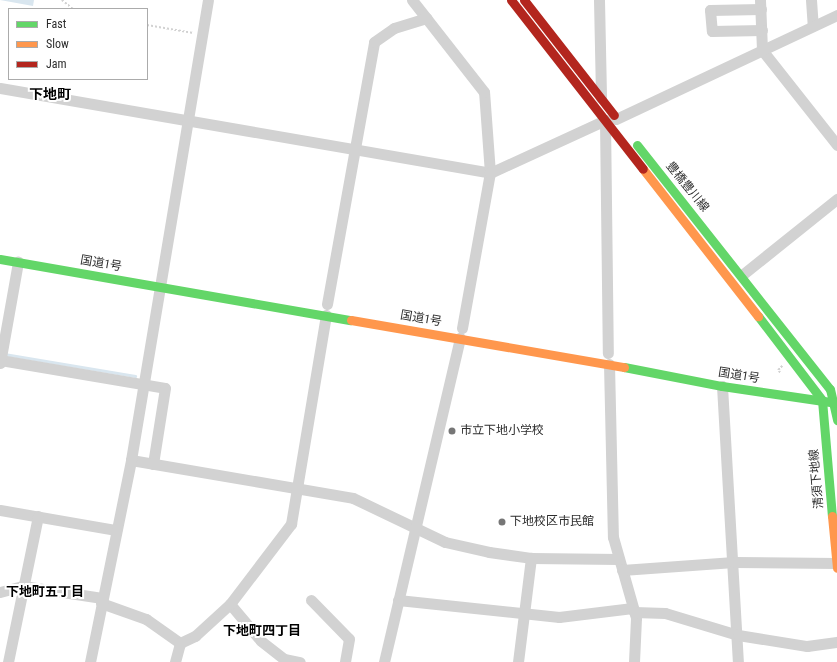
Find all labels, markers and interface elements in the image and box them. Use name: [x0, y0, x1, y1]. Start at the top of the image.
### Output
legend: [8, 8, 148, 80]
text: Fast: [46, 17, 66, 31]
text: Slow: [46, 37, 69, 51]
text: Jam: [46, 57, 67, 71]
district label: 下地町: [29, 86, 71, 102]
street label: 豊橋豊川線: [663, 159, 711, 215]
street label: 国道1号: [79, 253, 123, 275]
street label: 国道1号: [399, 308, 443, 330]
street label: 国道1号: [717, 366, 761, 386]
place label: 市立下地小学校: [460, 424, 544, 438]
marker: 市立下地小学校: [447, 426, 457, 436]
street label: 清須下地線: [807, 448, 827, 510]
place label: 下地校区市民館: [510, 515, 594, 529]
marker: 下地校区市民館: [497, 517, 507, 527]
district label: 下地町五丁目: [6, 584, 84, 600]
district label: 下地町四丁目: [223, 623, 301, 639]

